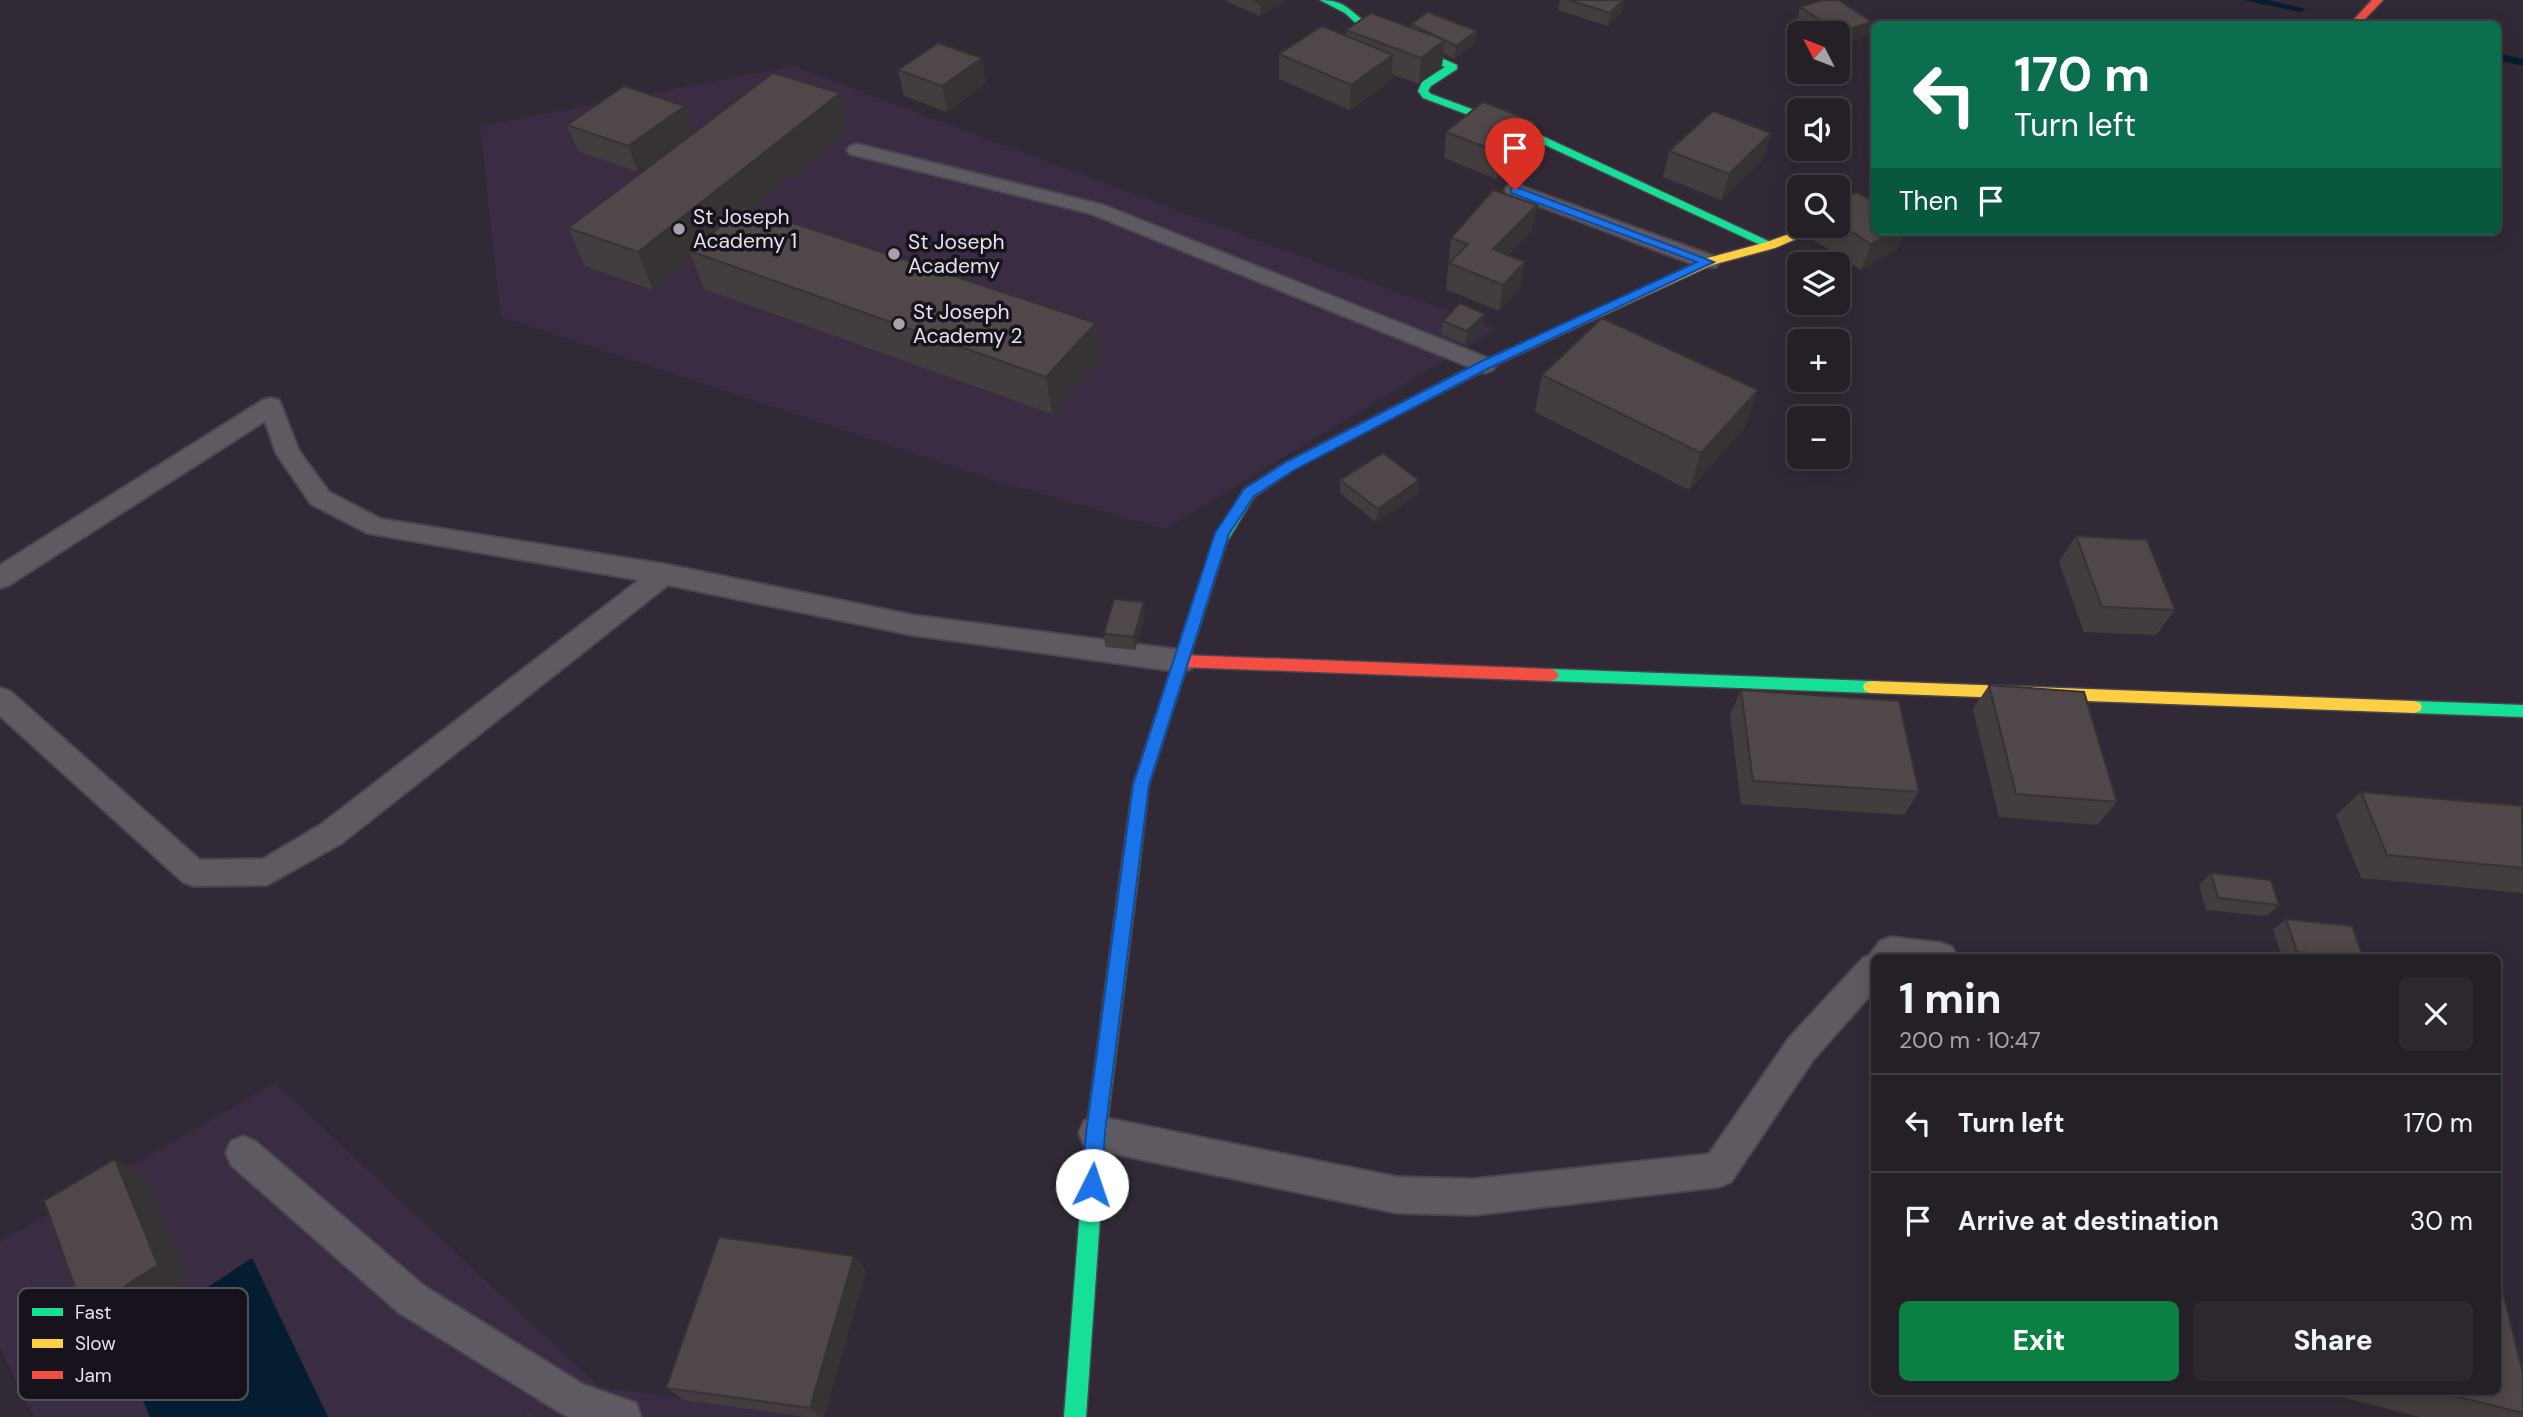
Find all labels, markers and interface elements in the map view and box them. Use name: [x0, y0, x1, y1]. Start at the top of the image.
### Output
north arrow: [1787, 21, 1850, 84]
map controls: [1787, 21, 1850, 469]
text: 170 m: [2014, 42, 2150, 106]
icon: left: [1899, 49, 1990, 140]
button: sound: [1787, 98, 1850, 161]
text: Turn left: [2014, 104, 2136, 146]
pin: [1485, 118, 1545, 190]
icon: arrive: [1496, 129, 1534, 167]
button: search: [1787, 175, 1850, 238]
icon: arrive: [1972, 182, 2010, 220]
text: Then: [1899, 184, 1958, 218]
place label: St Joseph Academy 1: [693, 203, 797, 255]
marker: St Joseph Academy 1: [671, 221, 687, 237]
place label: St Joseph Academy: [908, 228, 1005, 280]
marker: St Joseph Academy: [886, 246, 902, 262]
button: layers: [1787, 252, 1850, 315]
place label: St Joseph Academy 2: [913, 298, 1023, 350]
marker: St Joseph Academy 2: [891, 316, 907, 332]
button: +: [1787, 329, 1850, 392]
button: −: [1787, 406, 1850, 469]
text: 1 min: [1899, 971, 2002, 1026]
button: close: [2399, 977, 2473, 1051]
text: 200 m · 10:47: [1899, 1025, 2041, 1055]
icon: left: [1899, 1104, 1937, 1142]
text: Turn left: [1958, 1106, 2065, 1140]
text: 170 m: [2404, 1106, 2473, 1140]
position arrow: [1055, 1148, 1129, 1222]
icon: arrive: [1899, 1202, 1937, 1240]
text: Arrive at destination: [1958, 1204, 2219, 1238]
text: 30 m: [2410, 1204, 2473, 1238]
legend: [18, 1288, 248, 1400]
text: Fast: [75, 1300, 111, 1325]
button: Exit: [1899, 1301, 2179, 1381]
button: Share: [2193, 1301, 2473, 1381]
text: Slow: [75, 1331, 116, 1356]
text: Jam: [75, 1363, 112, 1388]

